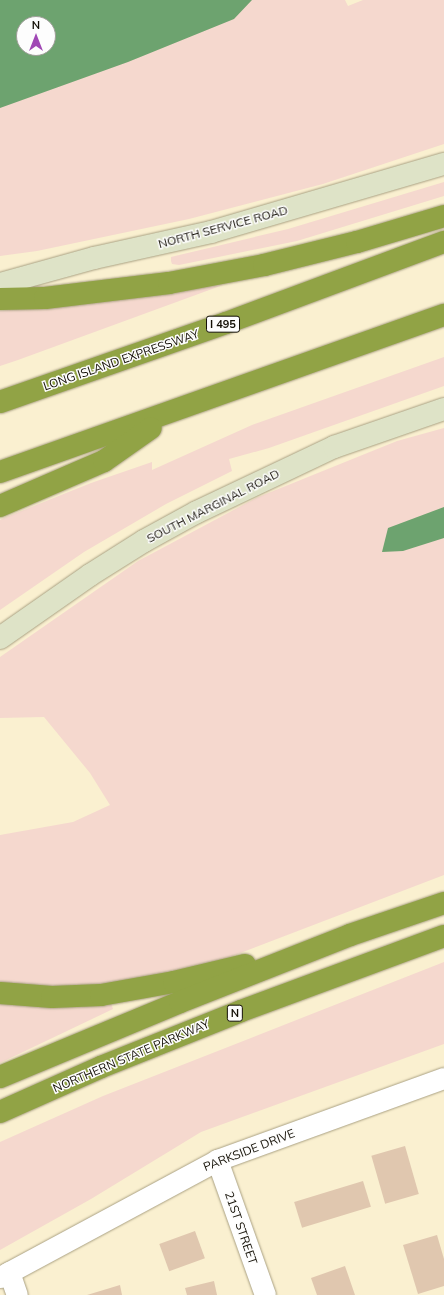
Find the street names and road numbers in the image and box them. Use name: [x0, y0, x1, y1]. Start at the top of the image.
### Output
street label: NORTH SERVICE ROAD: [157, 203, 289, 251]
road number: I 495: [206, 315, 240, 333]
street label: LONG ISLAND EXPRESSWAY: [41, 327, 201, 393]
street label: SOUTH MARGINAL ROAD: [144, 466, 282, 546]
road number: N: [226, 1004, 244, 1022]
street label: NORTHERN STATE PARKWAY: [51, 1016, 211, 1096]
street label: PARKSIDE DRIVE: [201, 1126, 297, 1174]
street label: 21ST STREET: [222, 1190, 260, 1266]

